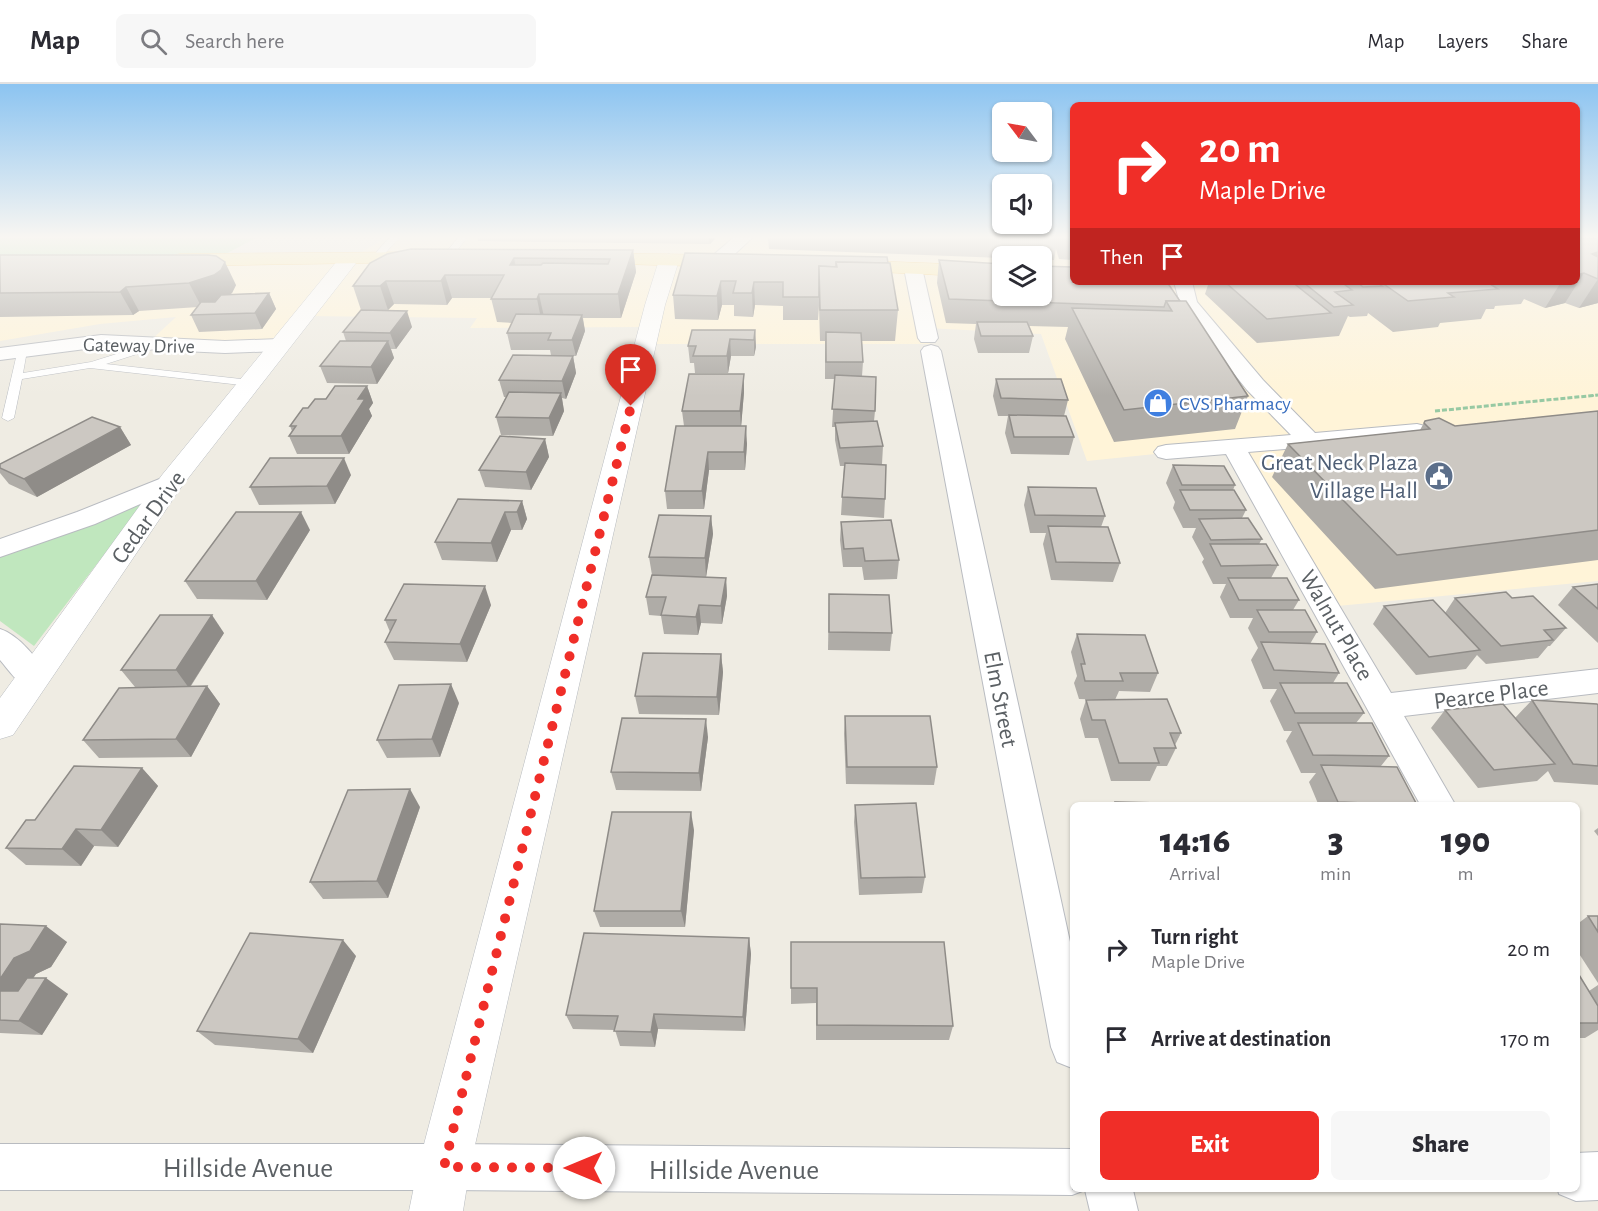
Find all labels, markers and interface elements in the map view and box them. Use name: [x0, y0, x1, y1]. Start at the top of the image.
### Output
search box: [116, 14, 536, 68]
icon: search: [137, 25, 170, 58]
text: Map: [30, 27, 80, 55]
text: Search here: [185, 30, 284, 52]
text: Map: [1368, 31, 1404, 52]
text: Layers: [1437, 31, 1488, 52]
text: Share: [1521, 31, 1568, 52]
north arrow: [992, 102, 1052, 162]
map controls: [992, 102, 1052, 306]
icon: right: [1100, 126, 1178, 204]
text: 20 m: [1199, 128, 1281, 170]
button: sound: [992, 174, 1052, 234]
text: Maple Drive: [1199, 177, 1326, 204]
icon: arrive: [1156, 240, 1189, 273]
button: layers: [992, 246, 1052, 306]
text: Then: [1100, 246, 1144, 268]
street label: Gateway Drive: [83, 335, 195, 357]
pin: [605, 344, 656, 406]
icon: arrive: [614, 353, 647, 386]
shop icon: CVS Pharmacy: [1142, 387, 1174, 419]
place label: CVS Pharmacy: [1179, 394, 1291, 414]
place label: Great Neck Plaza Village Hall: [1261, 451, 1418, 503]
public building icon: Great Neck Plaza Village Hall: [1423, 460, 1455, 492]
street label: Cedar Drive: [107, 467, 190, 568]
street label: Walnut Place: [1295, 566, 1377, 685]
street label: Elm Street: [979, 649, 1021, 749]
street label: Pearce Place: [1433, 676, 1550, 714]
text: 14:16: [1160, 823, 1230, 859]
text: 3: [1328, 823, 1344, 859]
text: 190: [1441, 823, 1490, 859]
text: Arrival: [1169, 864, 1221, 884]
text: min: [1320, 864, 1351, 884]
text: m: [1458, 864, 1474, 884]
text: Turn right: [1151, 926, 1238, 948]
icon: right: [1100, 933, 1133, 966]
text: 20 m: [1507, 938, 1550, 960]
text: Maple Drive: [1151, 952, 1245, 972]
icon: arrive: [1100, 1023, 1133, 1056]
text: Arrive at destination: [1151, 1028, 1331, 1050]
text: 170 m: [1500, 1028, 1550, 1050]
button: Exit: [1100, 1111, 1319, 1180]
button: Share: [1331, 1111, 1550, 1180]
position arrow: [552, 1136, 616, 1200]
street label: Hillside Avenue: [163, 1155, 333, 1183]
street label: Hillside Avenue: [649, 1157, 819, 1185]

